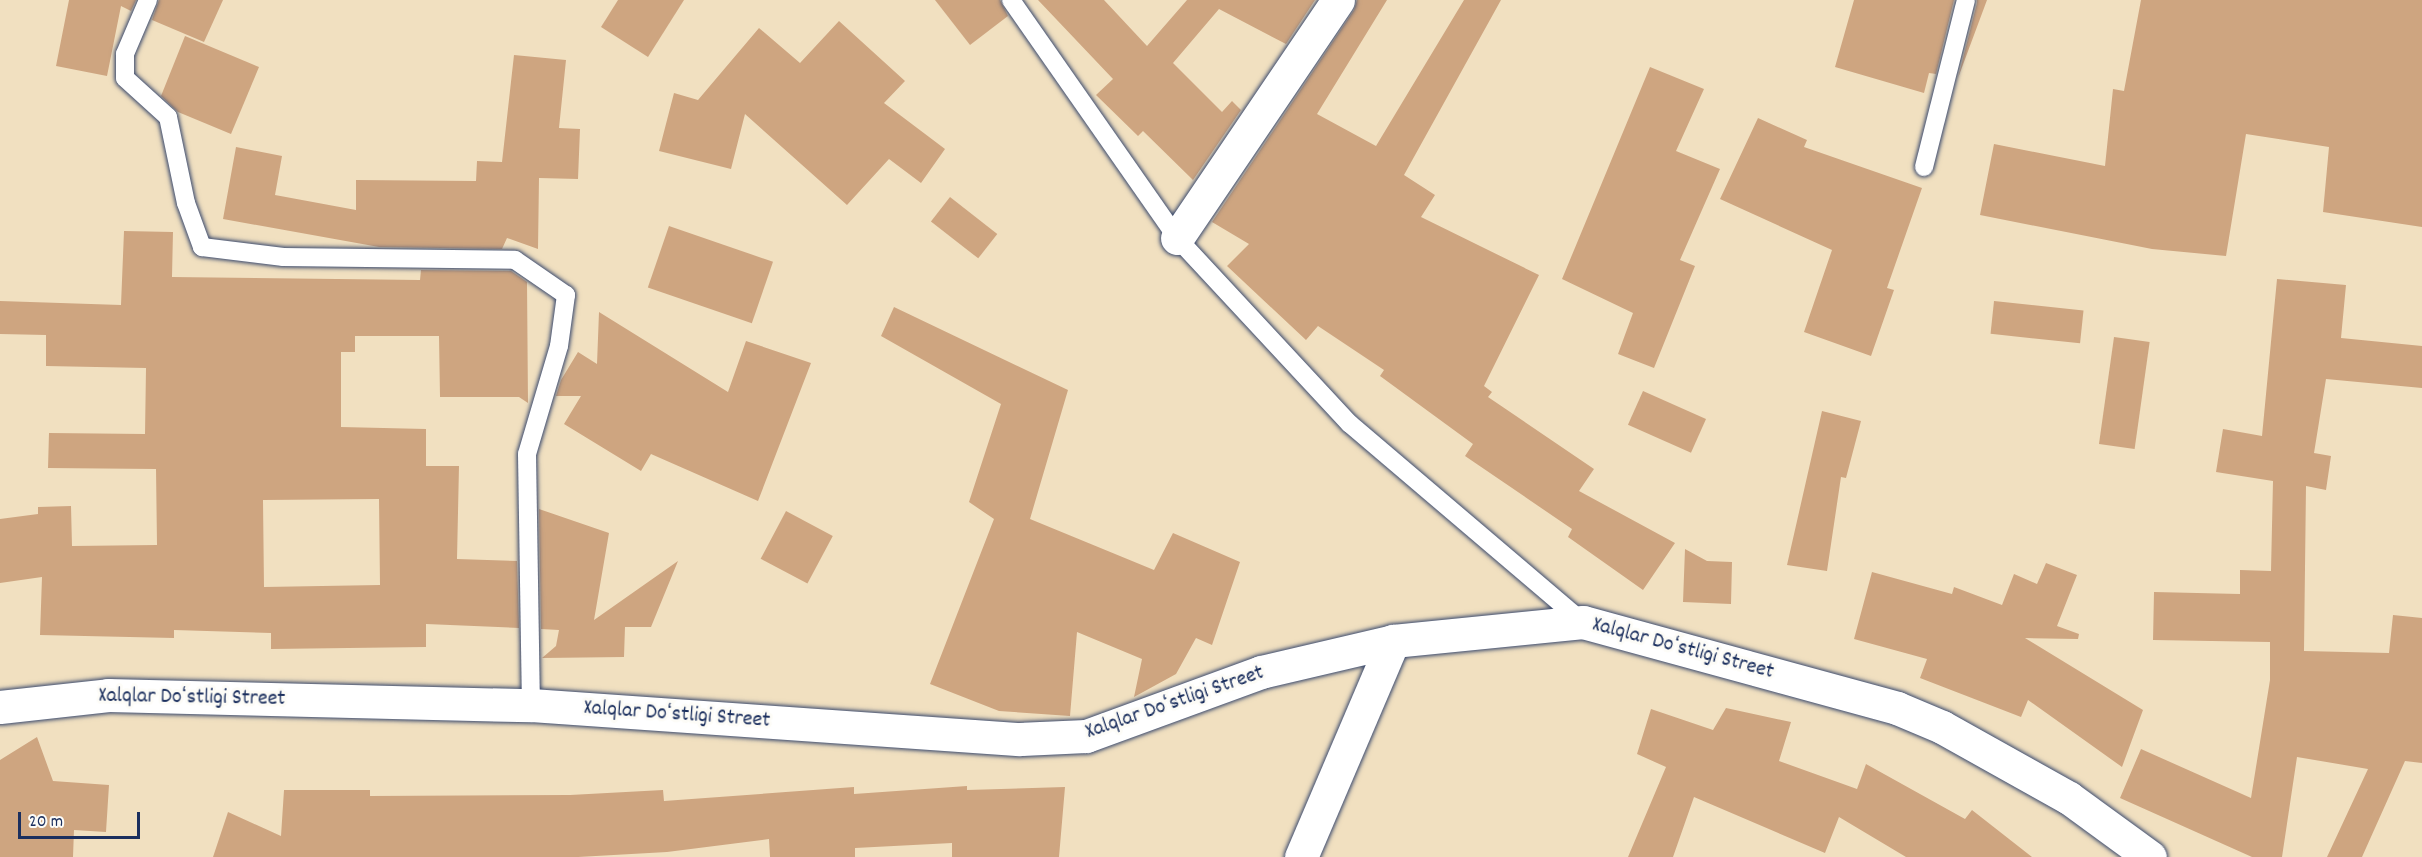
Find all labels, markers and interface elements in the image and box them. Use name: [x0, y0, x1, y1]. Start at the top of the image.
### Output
street label: Xalqlar Doʻstligi Street: [1589, 612, 1777, 686]
street label: Xalqlar Doʻstligi Street: [1082, 660, 1268, 746]
street label: Xalqlar Doʻstligi Street: [98, 683, 286, 713]
street label: Xalqlar Doʻstligi Street: [583, 695, 771, 735]
scale bar: [21, 800, 142, 838]
text: 20 m: [29, 810, 63, 835]

